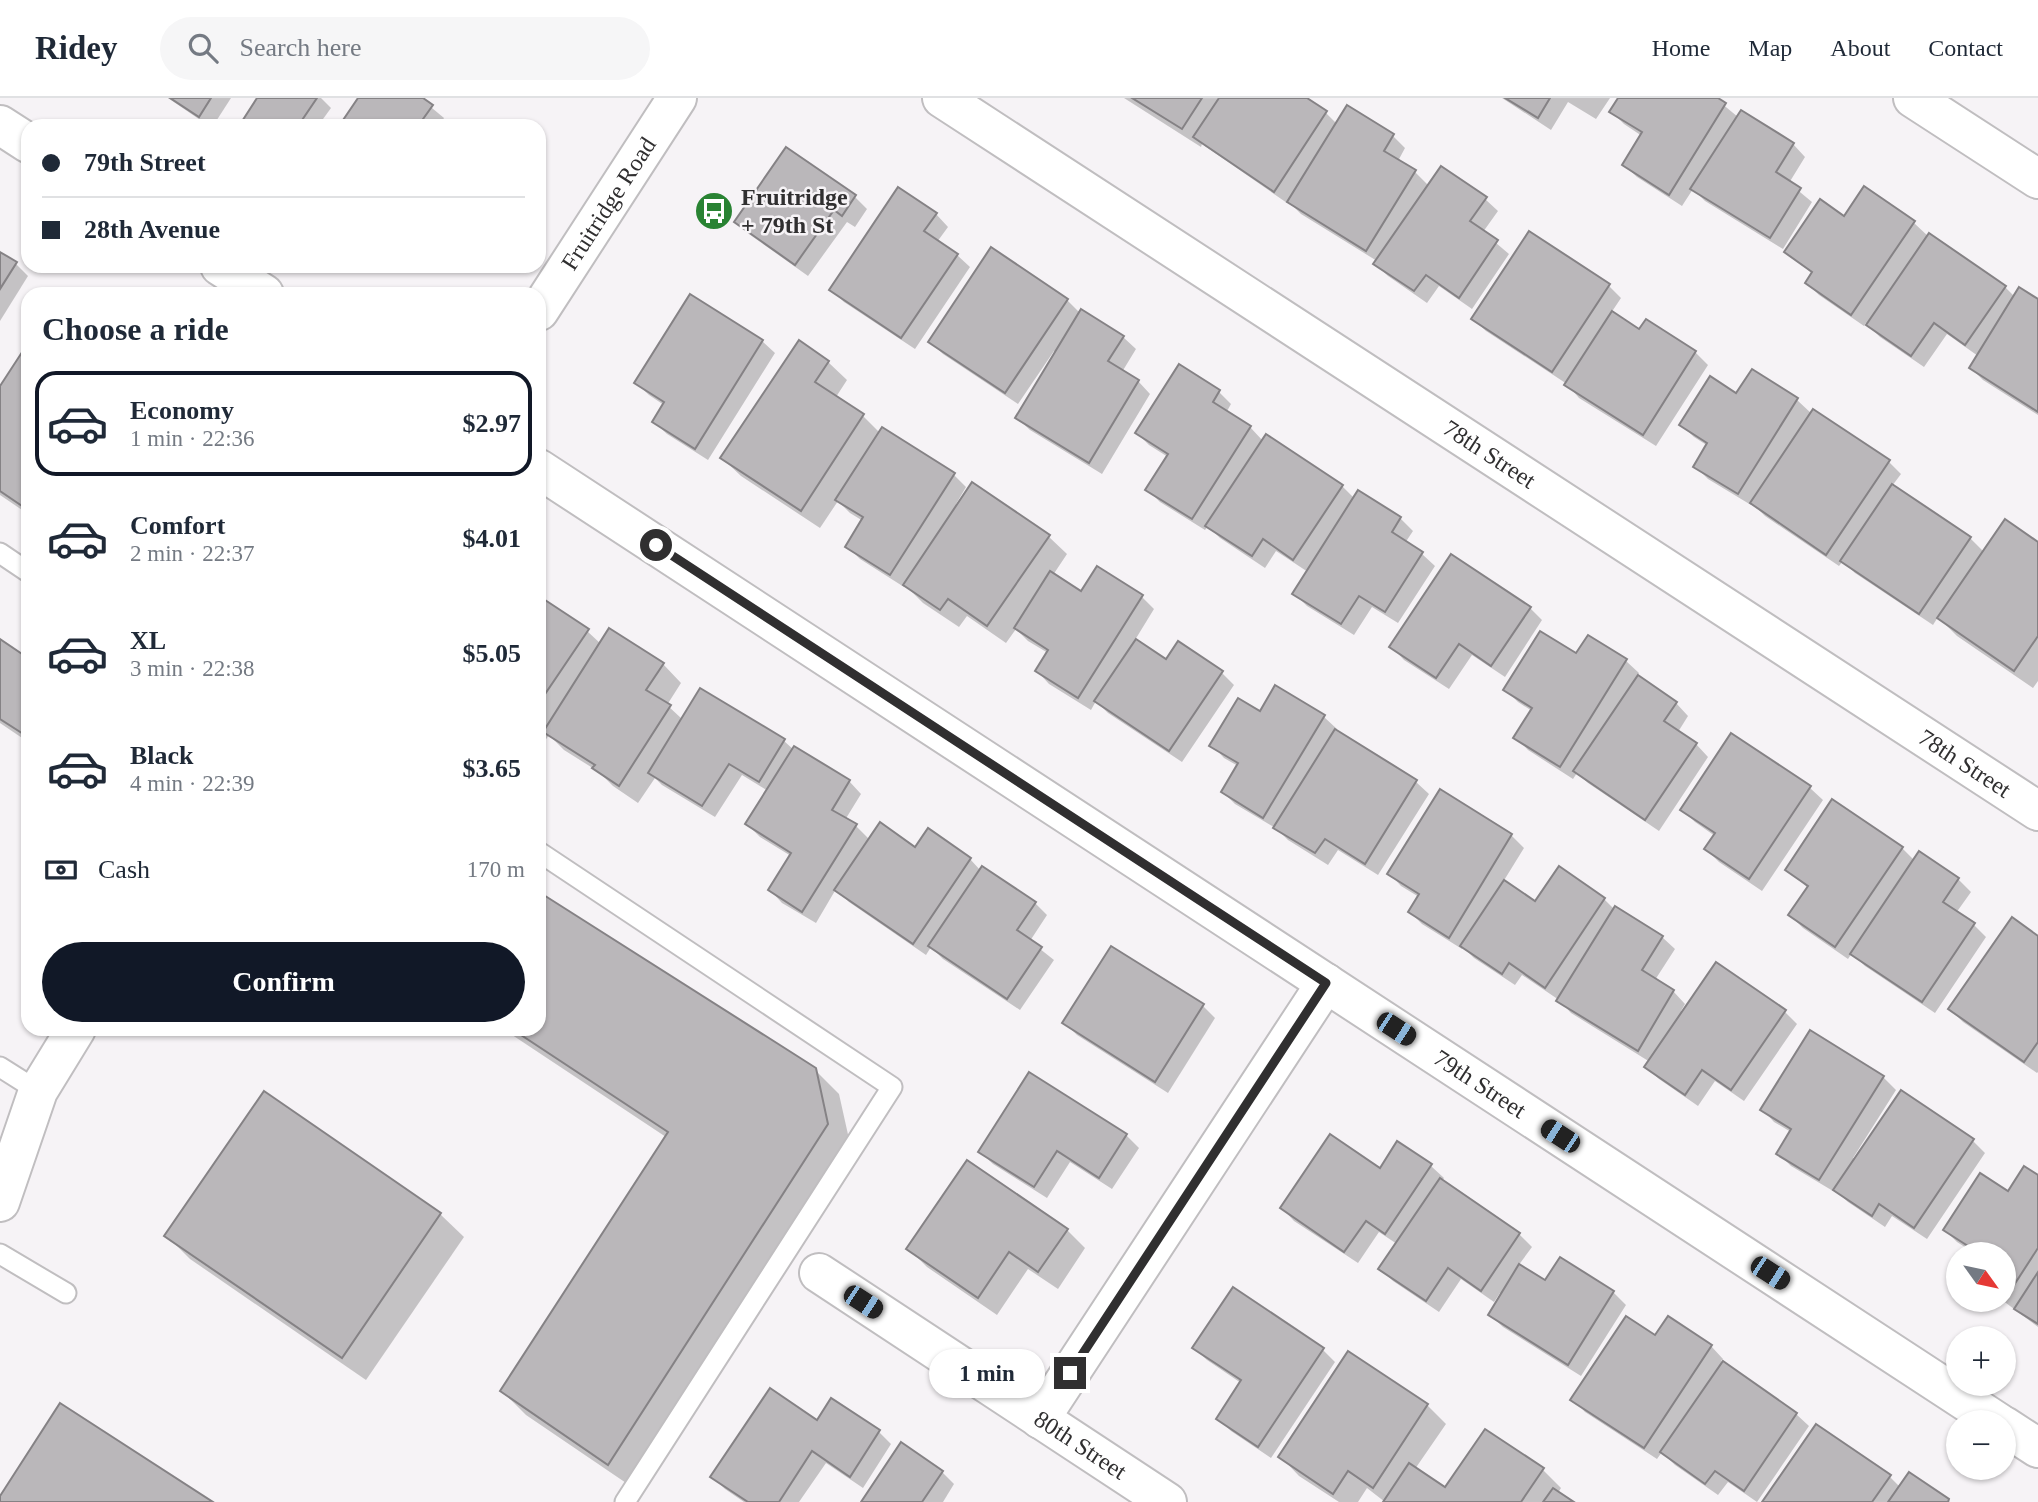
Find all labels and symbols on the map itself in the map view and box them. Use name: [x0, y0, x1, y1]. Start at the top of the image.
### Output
street label: Fruitridge Road: [556, 132, 661, 275]
place label: Fruitridge + 79th St: [741, 184, 848, 238]
bus stop icon: Fruitridge + 79th St: [693, 190, 735, 232]
street label: 78th Street: [1438, 415, 1541, 494]
route start: [640, 529, 672, 561]
street label: 78th Street: [1914, 724, 2016, 803]
car: [1373, 1009, 1420, 1049]
street label: 79th Street: [1429, 1044, 1531, 1124]
car: [1537, 1116, 1584, 1156]
north arrow: [1946, 1242, 2016, 1312]
car: [1747, 1253, 1794, 1293]
car: [840, 1282, 887, 1322]
callout: 1 min: [930, 1348, 1046, 1398]
route end: [1054, 1357, 1086, 1389]
street label: 80th Street: [1030, 1405, 1132, 1485]

